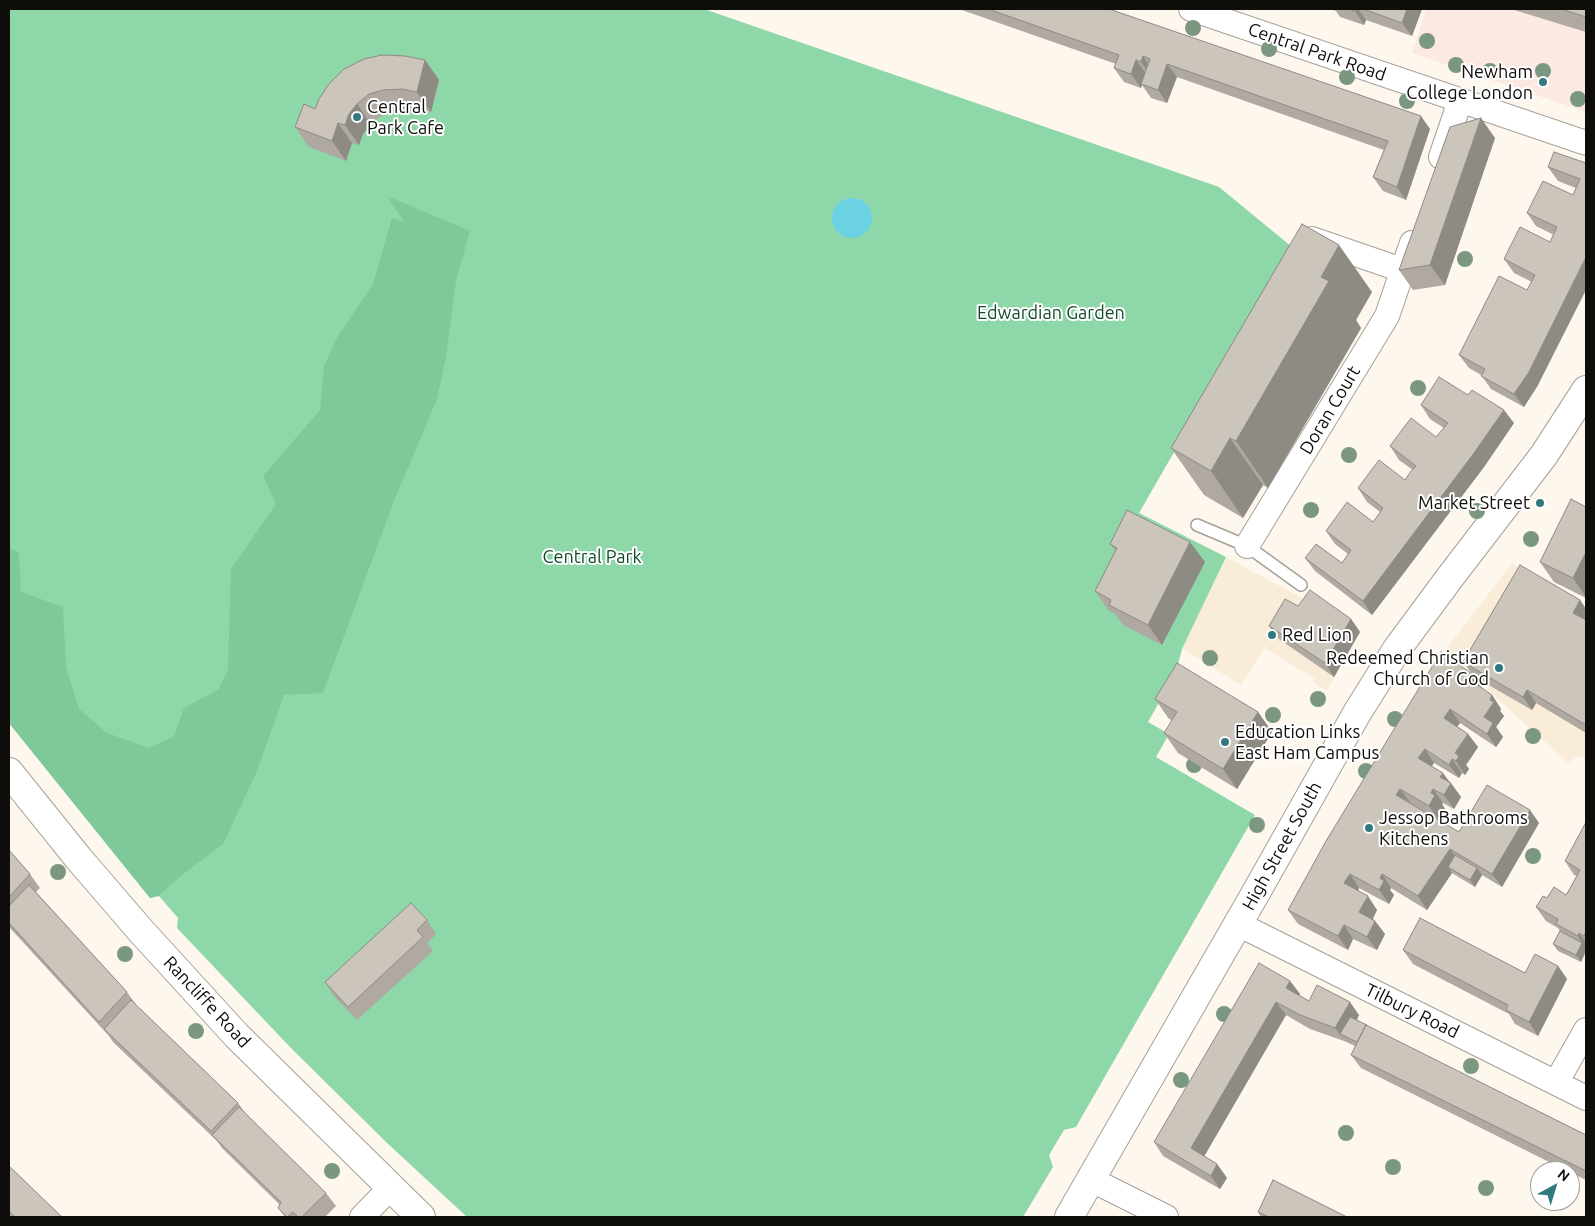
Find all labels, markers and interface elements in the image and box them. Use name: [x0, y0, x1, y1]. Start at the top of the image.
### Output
street label: Central Park Road: [1245, 18, 1389, 86]
place label: Newham College London: [1406, 61, 1533, 104]
marker: Newham College London: [1537, 76, 1549, 88]
place label: Central Park Cafe: [367, 96, 444, 138]
marker: Central Park Cafe: [351, 111, 363, 123]
park label: Edwardian Garden: [977, 302, 1125, 324]
street label: Doran Court: [1295, 362, 1365, 458]
place label: Market Street: [1418, 492, 1530, 514]
marker: Market Street: [1534, 497, 1546, 509]
park label: Central Park: [543, 546, 641, 568]
place label: Red Lion: [1282, 624, 1352, 646]
marker: Red Lion: [1266, 629, 1278, 641]
place label: Redeemed Christian Church of God: [1326, 647, 1489, 690]
marker: Redeemed Christian Church of God: [1493, 662, 1505, 674]
place label: Education Links East Ham Campus: [1235, 721, 1379, 764]
marker: Education Links East Ham Campus: [1219, 736, 1231, 748]
street label: High Street South: [1238, 778, 1326, 914]
place label: Jessop Bathrooms Kitchens: [1379, 807, 1528, 850]
marker: Jessop Bathrooms Kitchens: [1363, 822, 1375, 834]
street label: Rancliffe Road: [159, 952, 255, 1052]
street label: Tilbury Road: [1362, 979, 1462, 1043]
north arrow: [1530, 1161, 1580, 1211]
text: N: [1555, 1166, 1573, 1185]

